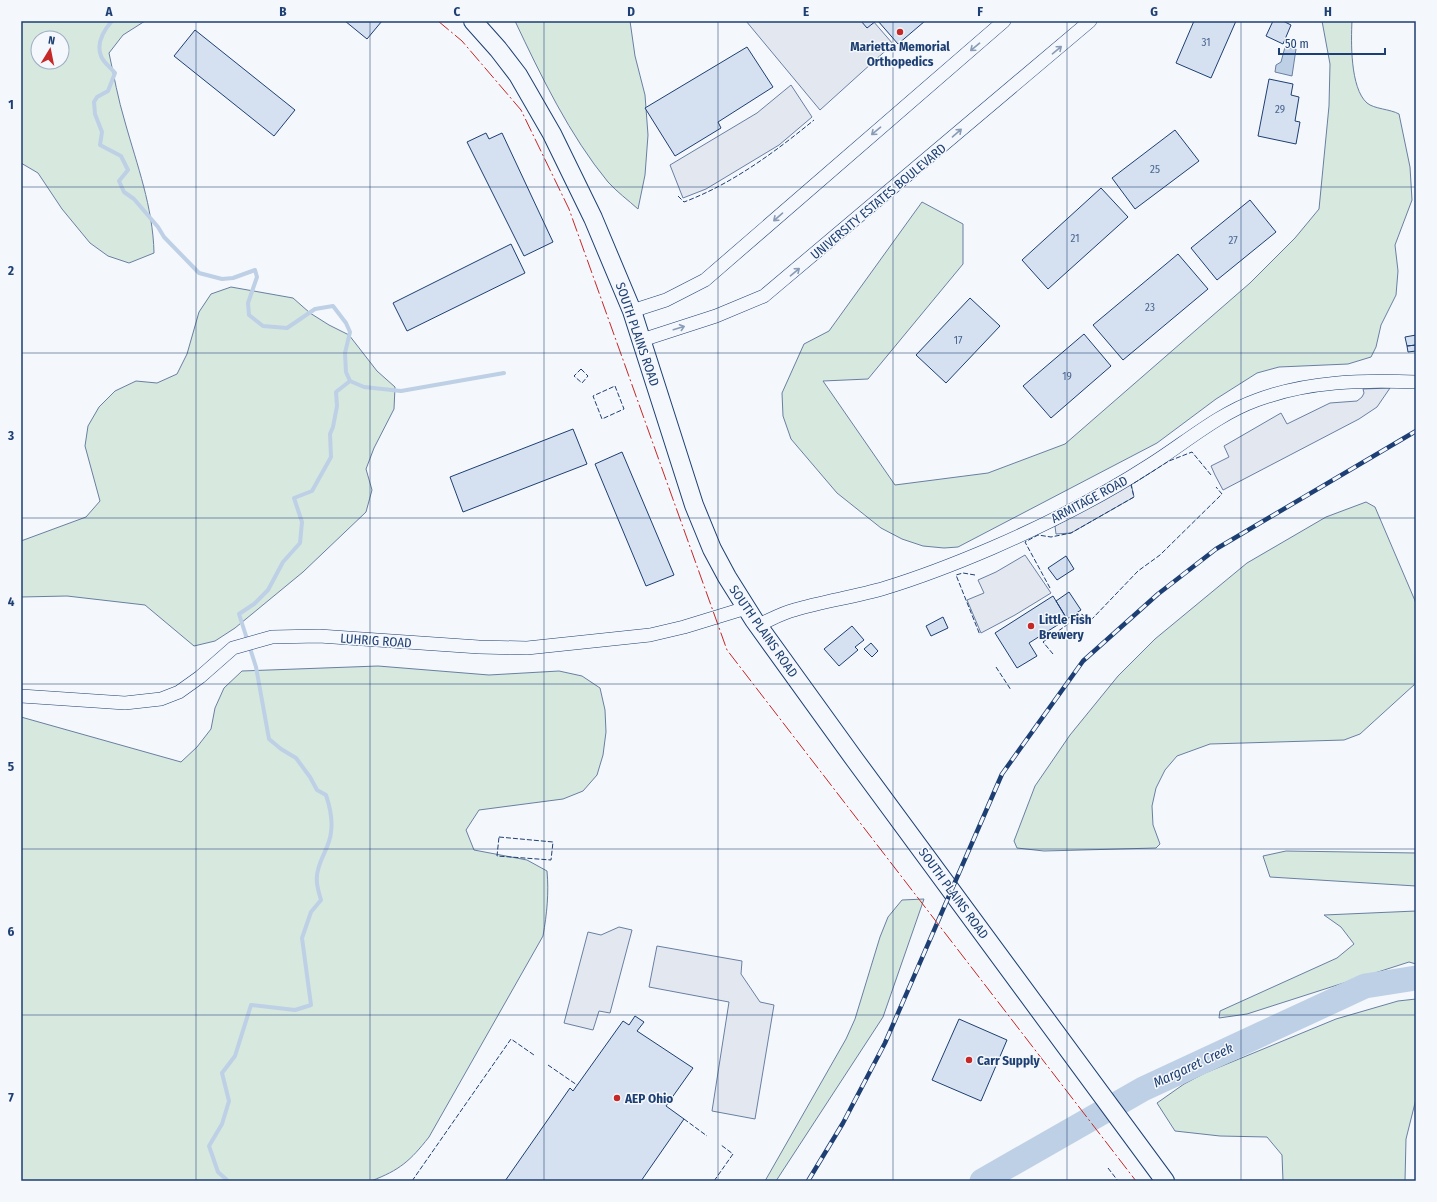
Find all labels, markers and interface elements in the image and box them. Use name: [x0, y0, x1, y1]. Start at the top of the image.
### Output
text: A: [104, 4, 113, 19]
text: B: [279, 4, 287, 19]
text: C: [454, 4, 461, 19]
text: D: [627, 4, 635, 19]
text: E: [803, 4, 809, 19]
text: F: [977, 4, 983, 19]
text: G: [1150, 4, 1158, 19]
text: H: [1324, 4, 1332, 19]
marker: Marietta Memorial Orthopedics: [895, 27, 905, 37]
north arrow: [30, 30, 70, 70]
scale bar: [1279, 30, 1385, 56]
text: N: [47, 34, 56, 48]
house number: 31: [1202, 36, 1211, 49]
text: 50 m: [1285, 37, 1309, 51]
place label: Marietta Memorial Orthopedics: [850, 39, 950, 69]
one-way arrow: [969, 42, 980, 51]
one-way arrow: [1052, 45, 1062, 54]
text: 1: [8, 97, 14, 112]
house number: 29: [1275, 103, 1285, 116]
one-way arrow: [870, 126, 881, 135]
one-way arrow: [952, 129, 963, 138]
street label: UNIVERSITY ESTATES BOULEVARD: [808, 140, 949, 262]
house number: 25: [1150, 163, 1160, 176]
one-way arrow: [773, 212, 783, 221]
house number: 21: [1071, 232, 1079, 245]
house number: 27: [1228, 234, 1238, 247]
text: 2: [7, 263, 14, 278]
one-way arrow: [789, 267, 800, 276]
street label: SOUTH PLAINS ROAD: [613, 280, 662, 388]
house number: 23: [1145, 301, 1155, 314]
one-way arrow: [672, 324, 685, 331]
house number: 17: [954, 334, 963, 347]
house number: 19: [1062, 370, 1072, 383]
text: 3: [7, 428, 14, 443]
street label: ARMITAGE ROAD: [1048, 473, 1130, 526]
street label: SOUTH PLAINS ROAD: [726, 582, 801, 680]
text: 4: [8, 594, 15, 609]
place label: Little Fish Brewery: [1039, 612, 1092, 642]
marker: Little Fish Brewery: [1026, 621, 1036, 631]
street label: LUHRIG ROAD: [340, 631, 412, 650]
text: 5: [8, 759, 14, 774]
street label: SOUTH PLAINS ROAD: [916, 845, 992, 942]
text: 6: [8, 924, 15, 939]
water label: Margaret Creek: [1150, 1039, 1236, 1091]
place label: Carr Supply: [977, 1053, 1040, 1068]
marker: Carr Supply: [964, 1055, 974, 1065]
text: 7: [8, 1090, 14, 1105]
place label: AEP Ohio: [624, 1091, 673, 1106]
marker: AEP Ohio: [612, 1093, 622, 1103]

